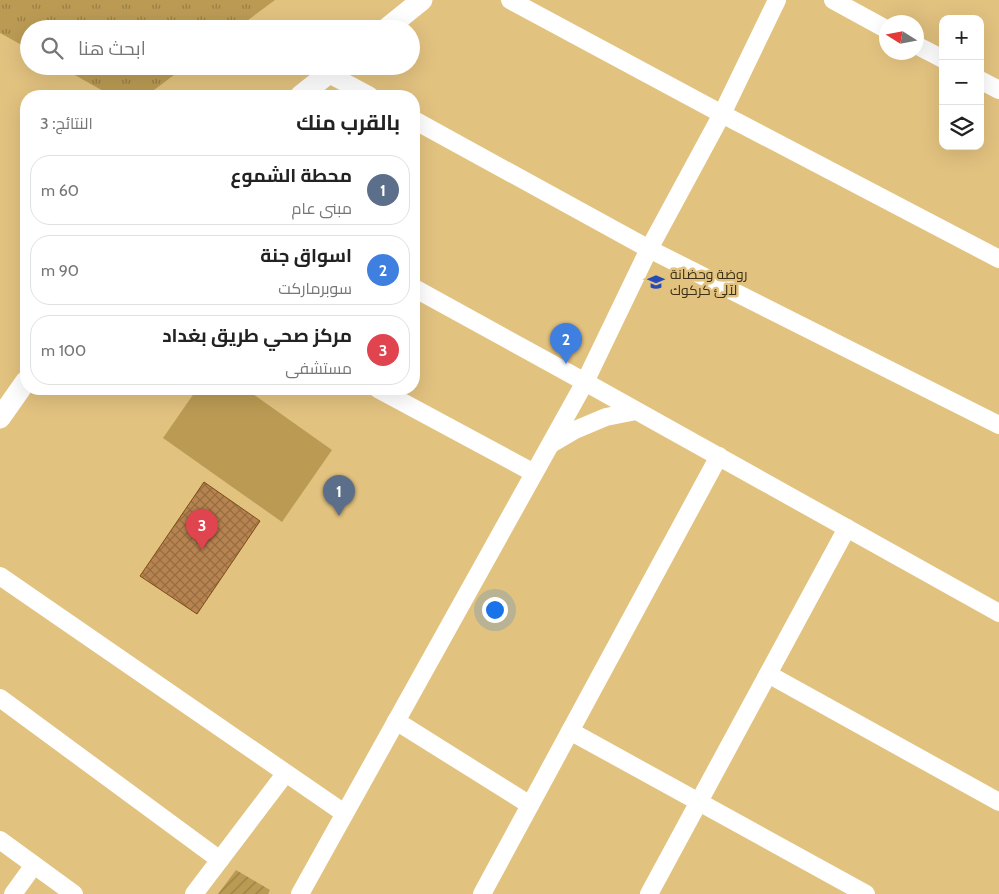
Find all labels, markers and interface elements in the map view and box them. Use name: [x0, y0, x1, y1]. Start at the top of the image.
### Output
north arrow: [879, 15, 924, 60]
map controls: [939, 15, 984, 150]
button: +: [939, 15, 984, 60]
search box: [20, 20, 420, 75]
icon: search: [38, 34, 66, 62]
text: ابحث هنا: [78, 37, 146, 60]
button: −: [939, 60, 984, 105]
button: layers: [939, 105, 984, 150]
text: بالقرب منك: [296, 110, 400, 135]
text: النتائج: 3: [40, 114, 93, 133]
text: محطة الشموع: [231, 164, 352, 187]
text: 60 m: [41, 181, 79, 200]
text: 1: [380, 181, 386, 200]
text: مبنى عام: [291, 199, 352, 218]
text: اسواق جنة: [260, 244, 352, 267]
text: 90 m: [41, 261, 79, 280]
text: 2: [379, 261, 387, 280]
place label: روضة وحضانة لآلئ كركوك: [670, 265, 747, 299]
school or university icon: روضة وحضانة لآلئ كركوك: [646, 272, 666, 292]
text: سوبرماركت: [278, 279, 352, 298]
pin: 2: [550, 323, 582, 364]
text: مركز صحي طريق بغداد: [162, 324, 352, 347]
text: 100 m: [41, 341, 86, 360]
text: 3: [379, 341, 387, 360]
text: مستشفى: [285, 359, 352, 378]
pin: 1: [323, 475, 355, 516]
pin: 3: [186, 509, 218, 550]
your location: [482, 597, 508, 623]

